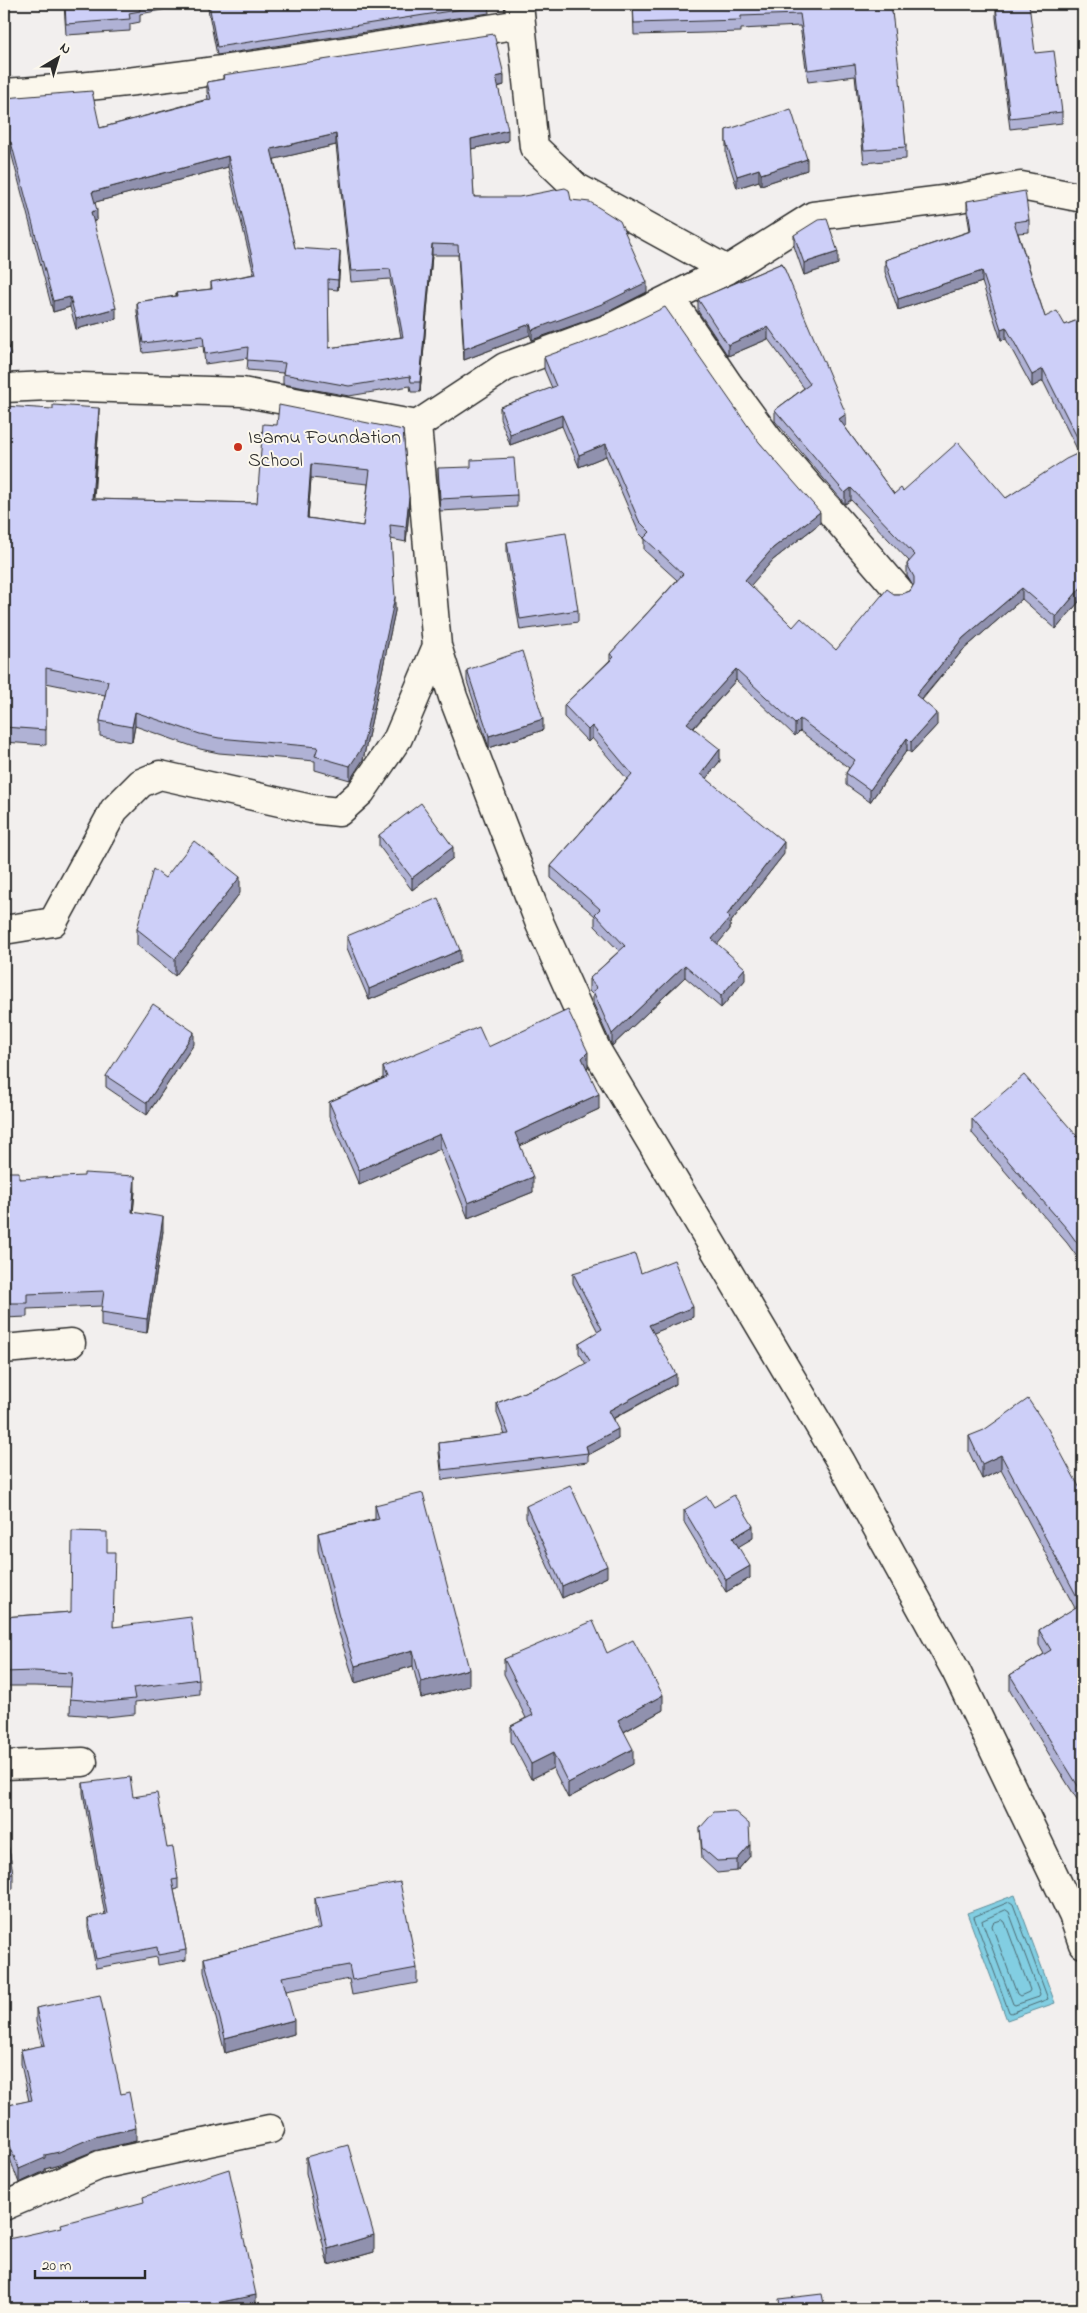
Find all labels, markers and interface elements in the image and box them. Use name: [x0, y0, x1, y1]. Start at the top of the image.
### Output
north arrow: [32, 32, 82, 82]
text: N: [55, 38, 75, 60]
place label: Isamu Foundation School: [248, 424, 401, 476]
marker: Isamu Foundation School: [232, 441, 244, 453]
scale bar: [35, 2248, 145, 2280]
text: 20 m: [42, 2255, 72, 2277]

